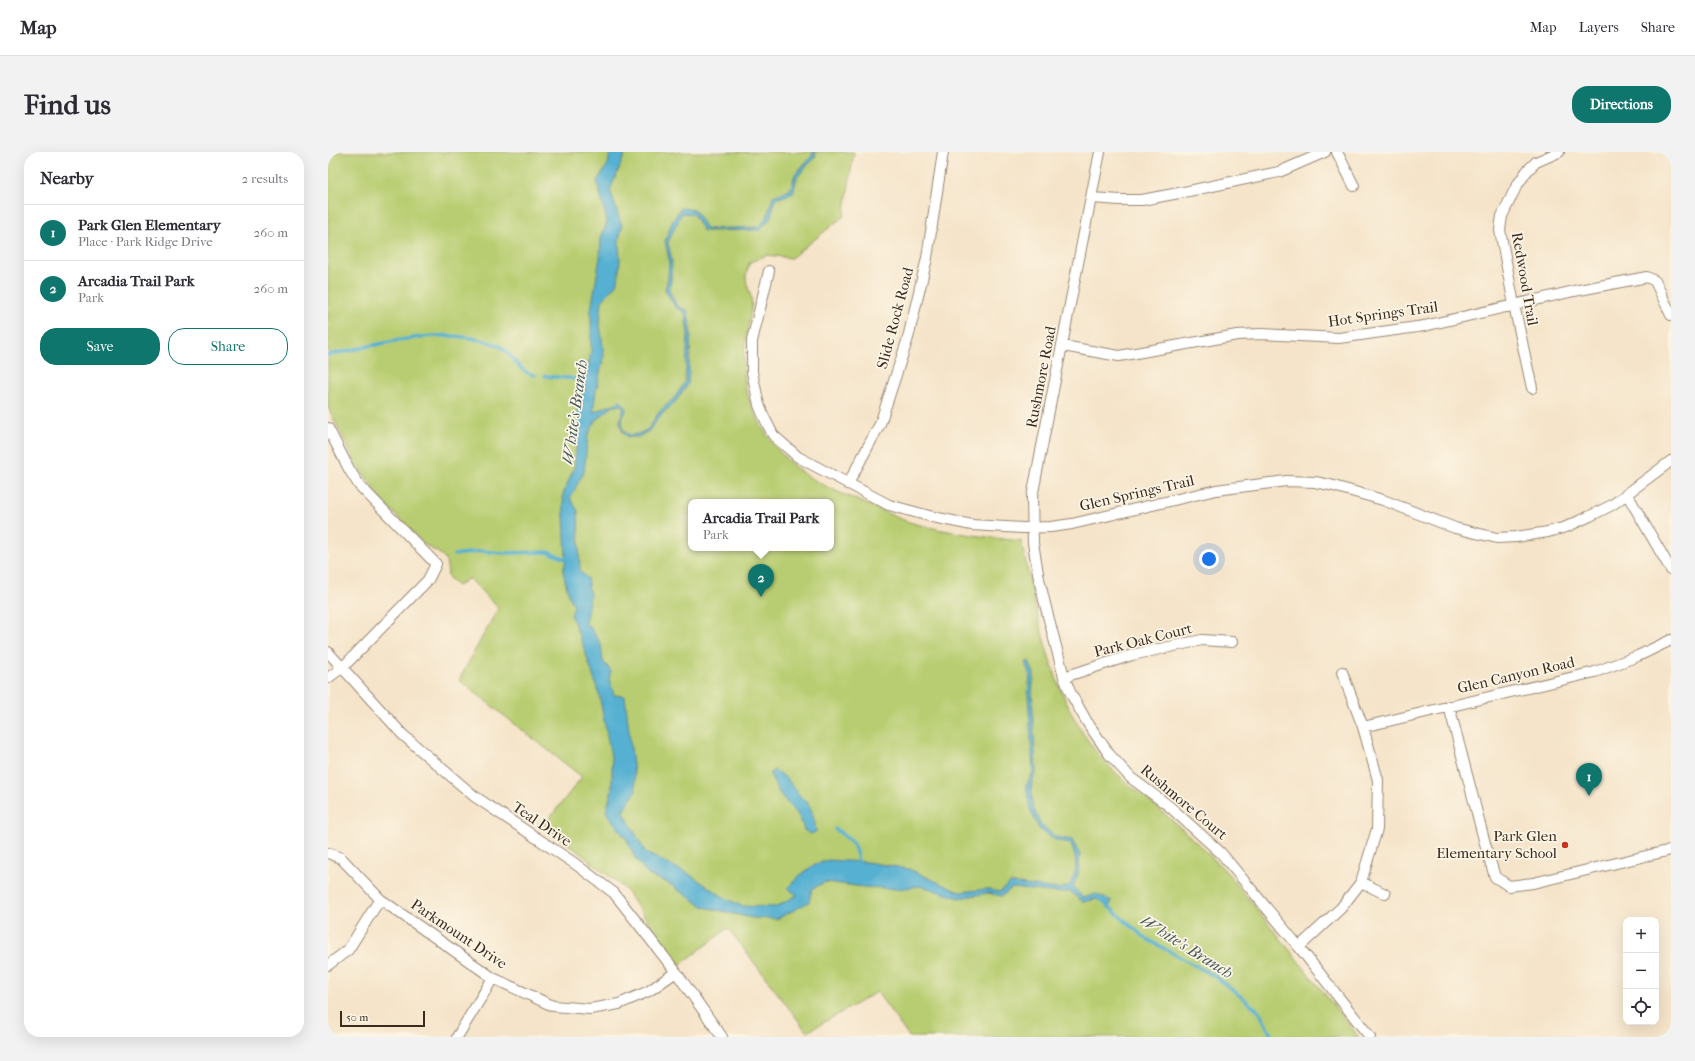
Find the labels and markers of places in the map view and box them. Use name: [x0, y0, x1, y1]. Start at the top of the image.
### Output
pin: 2: [748, 564, 774, 597]
pin: 1: [1576, 763, 1602, 796]
place label: Park Glen Elementary School: [1436, 827, 1557, 862]
marker: Park Glen Elementary School: [1560, 840, 1570, 850]

